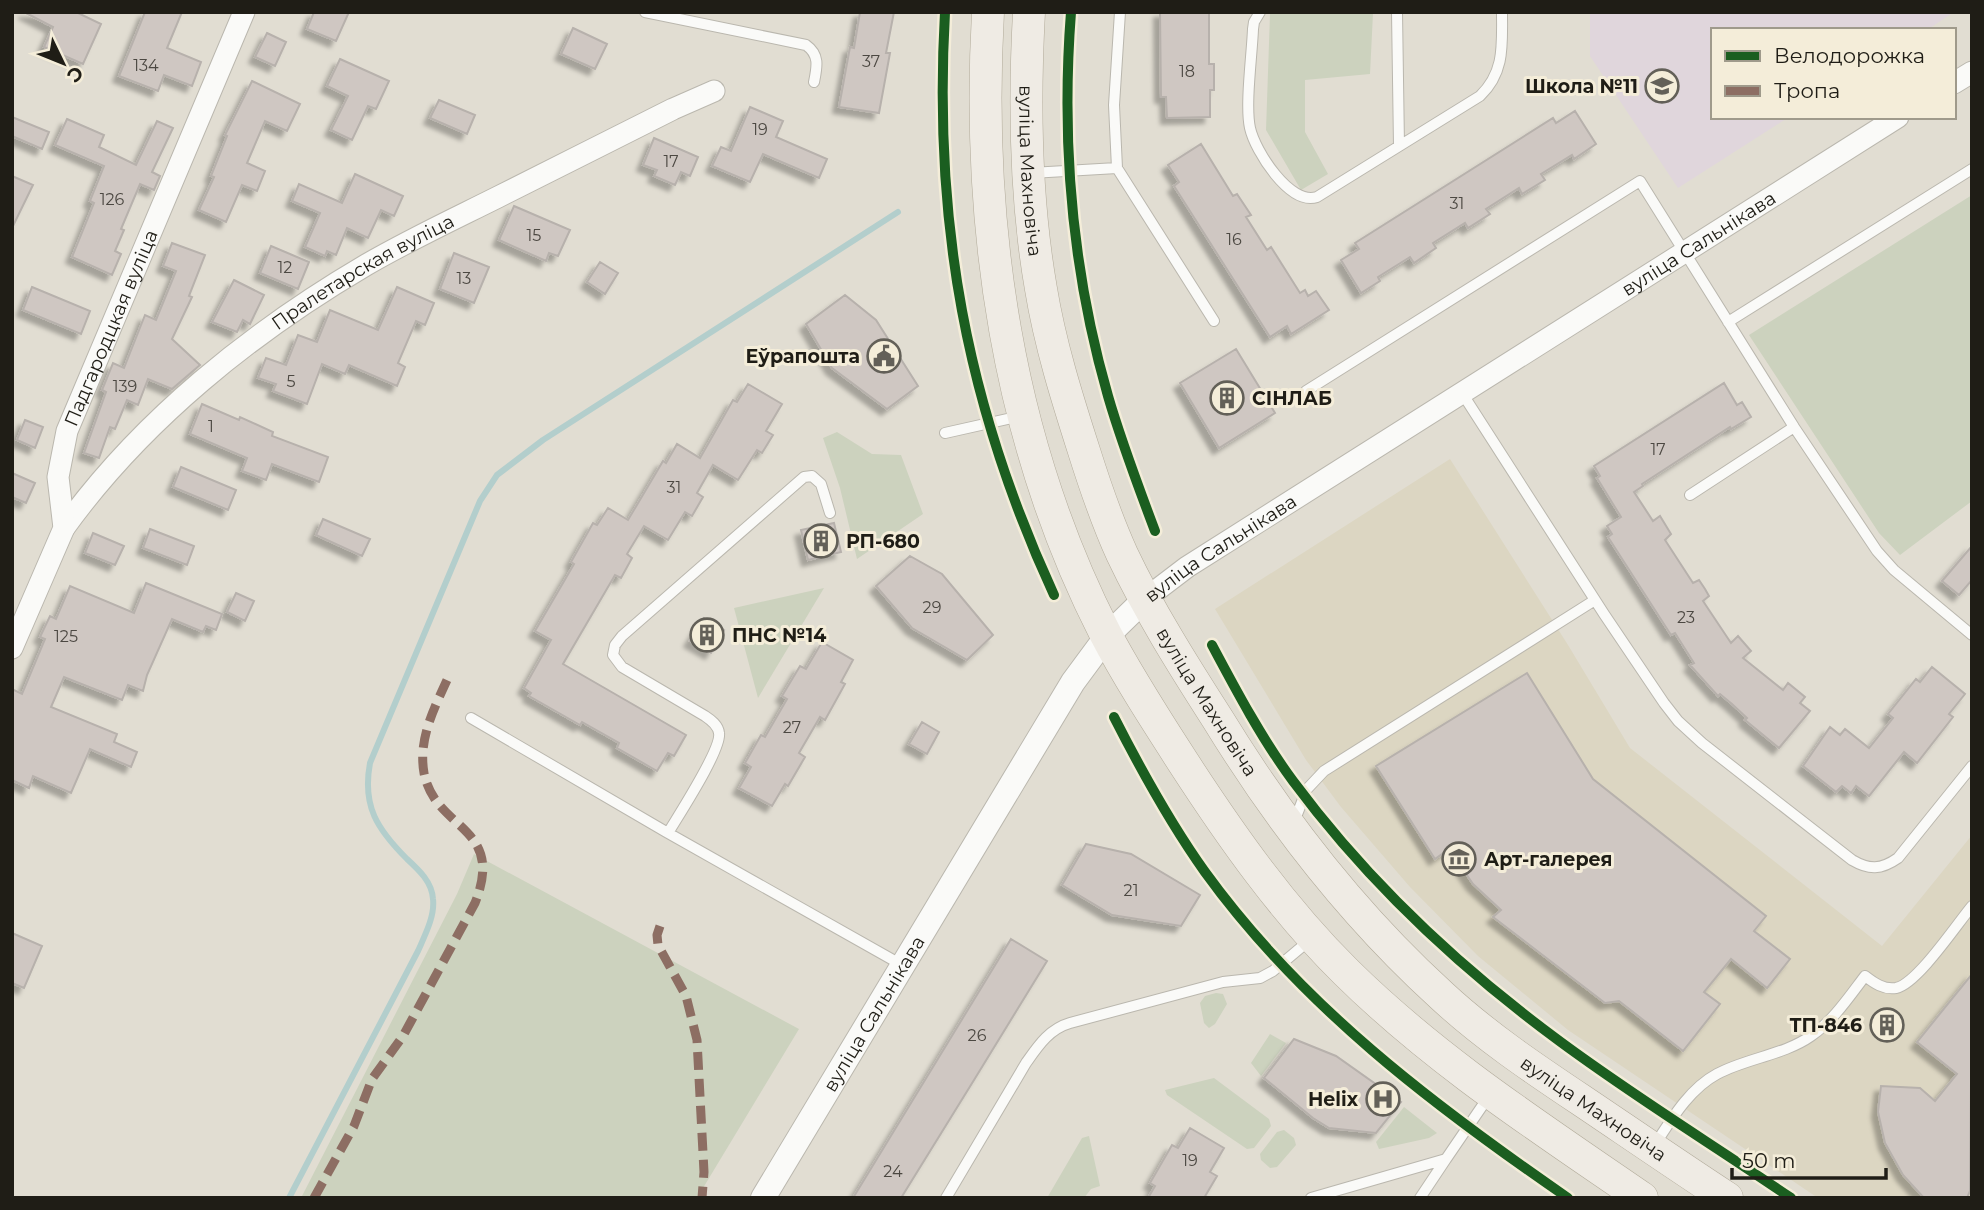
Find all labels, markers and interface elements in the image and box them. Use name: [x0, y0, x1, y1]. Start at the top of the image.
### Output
north arrow: [28, 28, 98, 98]
legend: [1711, 28, 1956, 119]
text: Велодорожка: [1774, 43, 1925, 68]
house number: 37: [862, 52, 880, 71]
house number: 134: [133, 56, 159, 75]
text: С: [62, 61, 88, 87]
house number: 18: [1179, 62, 1195, 81]
school or university icon: Школа №11: [1643, 67, 1681, 105]
place label: Школа №11: [1525, 75, 1638, 98]
text: Тропа: [1774, 78, 1840, 103]
street label: вуліца Махновіча: [1014, 85, 1047, 258]
house number: 19: [752, 120, 768, 139]
house number: 17: [663, 152, 679, 171]
street label: вуліца Сальнікава: [1617, 186, 1780, 301]
house number: 126: [100, 190, 125, 209]
house number: 31: [1450, 194, 1464, 213]
street label: Пралетарская вуліца: [267, 210, 458, 335]
street label: Падгародцкая вуліца: [59, 226, 163, 430]
house number: 15: [527, 226, 541, 245]
house number: 16: [1226, 230, 1242, 249]
house number: 12: [278, 258, 292, 277]
house number: 13: [457, 269, 471, 288]
public building icon: Еўрапошта: [865, 337, 903, 375]
place label: Еўрапошта: [746, 345, 860, 368]
house number: 5: [286, 372, 296, 391]
house number: 139: [113, 377, 137, 396]
building icon: СІНЛАБ: [1208, 379, 1246, 417]
place label: СІНЛАБ: [1252, 387, 1332, 410]
house number: 1: [208, 417, 214, 436]
house number: 17: [1650, 440, 1666, 459]
house number: 31: [667, 478, 681, 497]
street label: вуліца Сальнікава: [1140, 490, 1301, 607]
building icon: РП-680: [802, 522, 840, 560]
place label: РП-680: [846, 530, 920, 553]
house number: 29: [923, 598, 941, 617]
house number: 23: [1677, 608, 1695, 627]
building icon: ПНС №14: [688, 616, 726, 654]
street label: вуліца Махновіча: [1151, 623, 1262, 781]
place label: ПНС №14: [732, 624, 826, 647]
house number: 125: [54, 627, 78, 646]
house number: 27: [783, 718, 801, 737]
museum icon: Арт-галерея: [1440, 840, 1478, 878]
place label: Арт-галерея: [1484, 848, 1612, 871]
house number: 21: [1124, 881, 1138, 900]
street label: вуліца Сальнікава: [818, 932, 930, 1096]
building icon: ТП-846: [1868, 1006, 1906, 1044]
place label: ТП-846: [1789, 1014, 1862, 1037]
house number: 26: [968, 1026, 987, 1045]
street label: вуліца Махновіча: [1516, 1051, 1671, 1167]
hospital icon: Helix: [1364, 1080, 1402, 1118]
place label: Helix: [1308, 1088, 1359, 1111]
scale bar: [1732, 1136, 1886, 1180]
text: 50 m: [1742, 1148, 1796, 1173]
house number: 19: [1182, 1151, 1198, 1170]
house number: 24: [883, 1162, 903, 1181]

